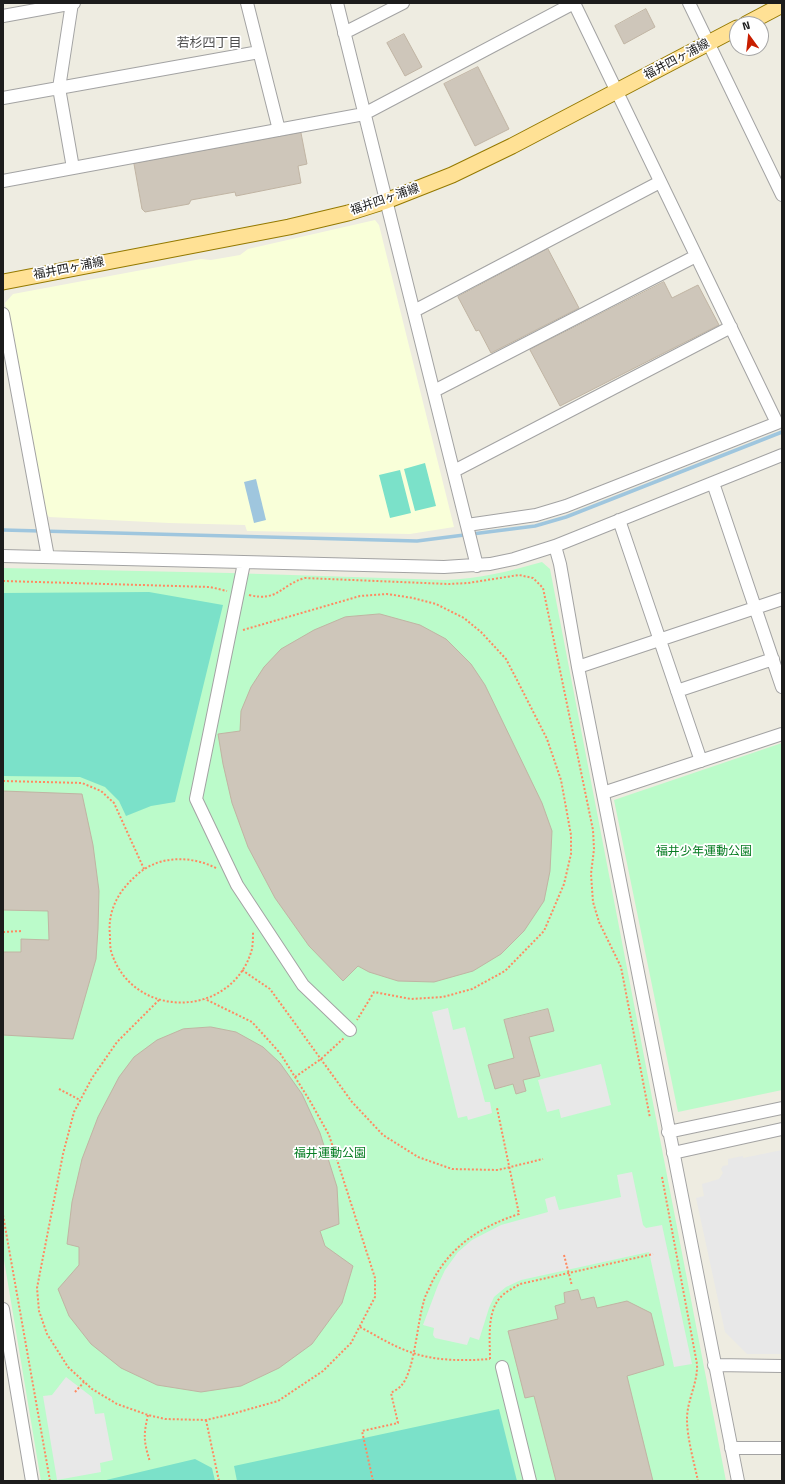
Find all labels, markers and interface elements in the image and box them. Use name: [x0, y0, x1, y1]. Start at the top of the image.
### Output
north arrow: [729, 16, 769, 56]
text: N: [740, 17, 752, 34]
district label: 若杉四丁目: [177, 36, 241, 52]
street label: 福井四ヶ浦線: [642, 37, 712, 83]
street label: 福井四ヶ浦線: [349, 181, 421, 219]
street label: 福井四ヶ浦線: [32, 255, 106, 283]
park label: 福井少年運動公園: [656, 845, 752, 859]
park label: 福井運動公園: [294, 1147, 366, 1161]

